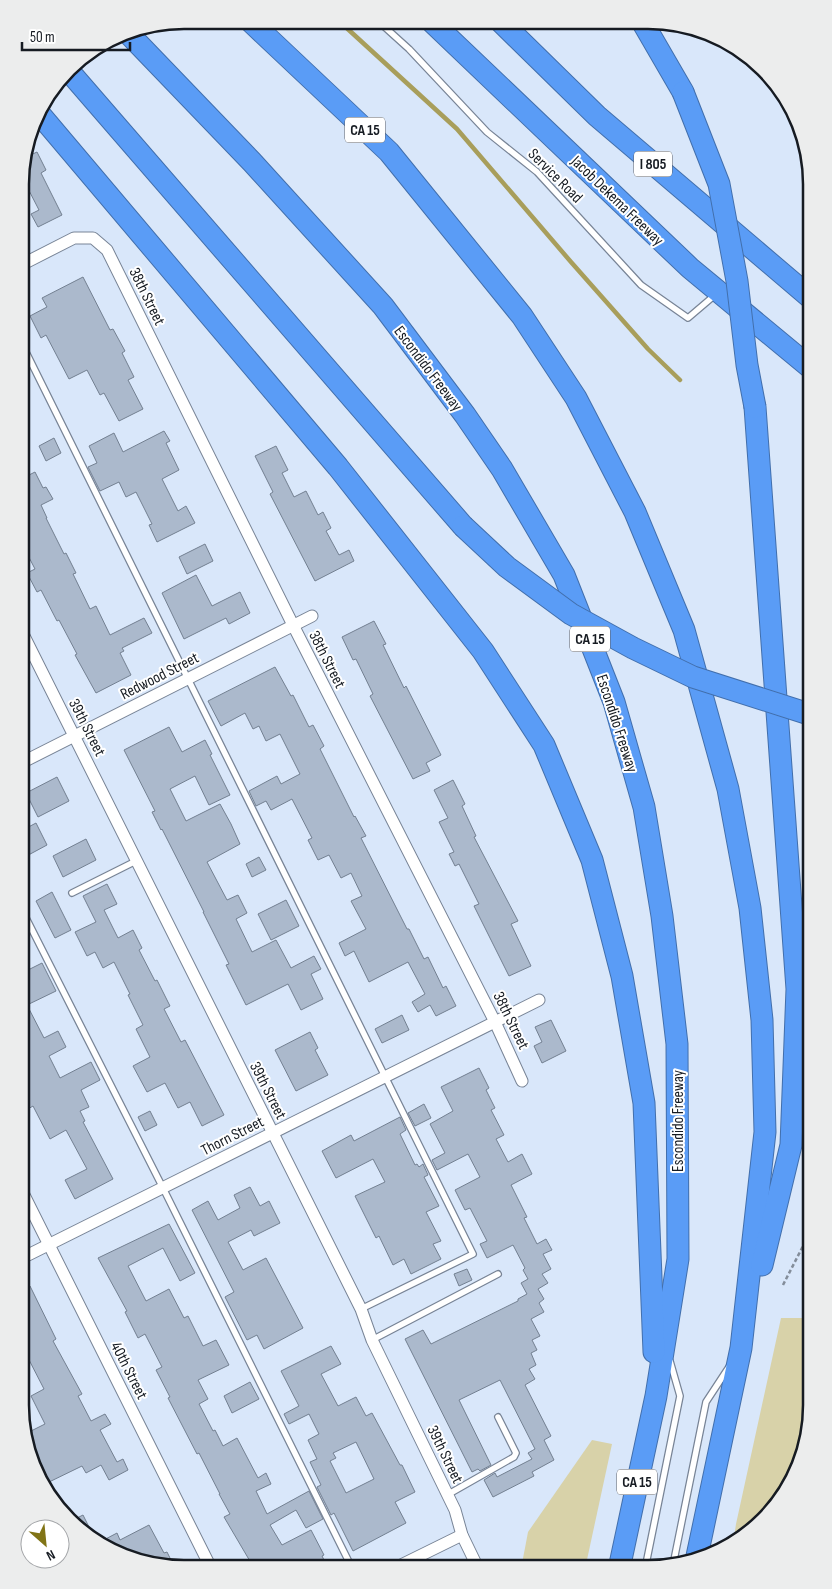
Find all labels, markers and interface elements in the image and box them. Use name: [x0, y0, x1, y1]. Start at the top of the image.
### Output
scale bar: [22, 20, 130, 52]
text: 50 m: [30, 28, 55, 47]
road number: CA 15: [345, 118, 385, 142]
street label: Service Road: [524, 145, 586, 207]
street label: Jacob Dekema Freeway: [566, 151, 667, 250]
road number: I 805: [634, 152, 672, 176]
street label: 38th Street: [125, 265, 169, 329]
street label: Escondido Freeway: [390, 323, 466, 415]
road number: CA 15: [570, 626, 610, 652]
street label: 38th Street: [304, 628, 349, 692]
street label: Redwood Street: [117, 648, 202, 704]
street label: Escondido Freeway: [592, 672, 641, 775]
street label: 39th Street: [64, 696, 109, 760]
street label: 38th Street: [489, 989, 533, 1053]
street label: 39th Street: [245, 1059, 290, 1123]
street label: Escondido Freeway: [669, 1070, 688, 1172]
street label: Thorn Street: [198, 1112, 267, 1160]
street label: 40th Street: [106, 1339, 151, 1403]
street label: 39th Street: [423, 1423, 467, 1487]
road number: CA 15: [617, 1470, 657, 1494]
north arrow: [20, 1519, 70, 1569]
text: N: [43, 1546, 58, 1564]

